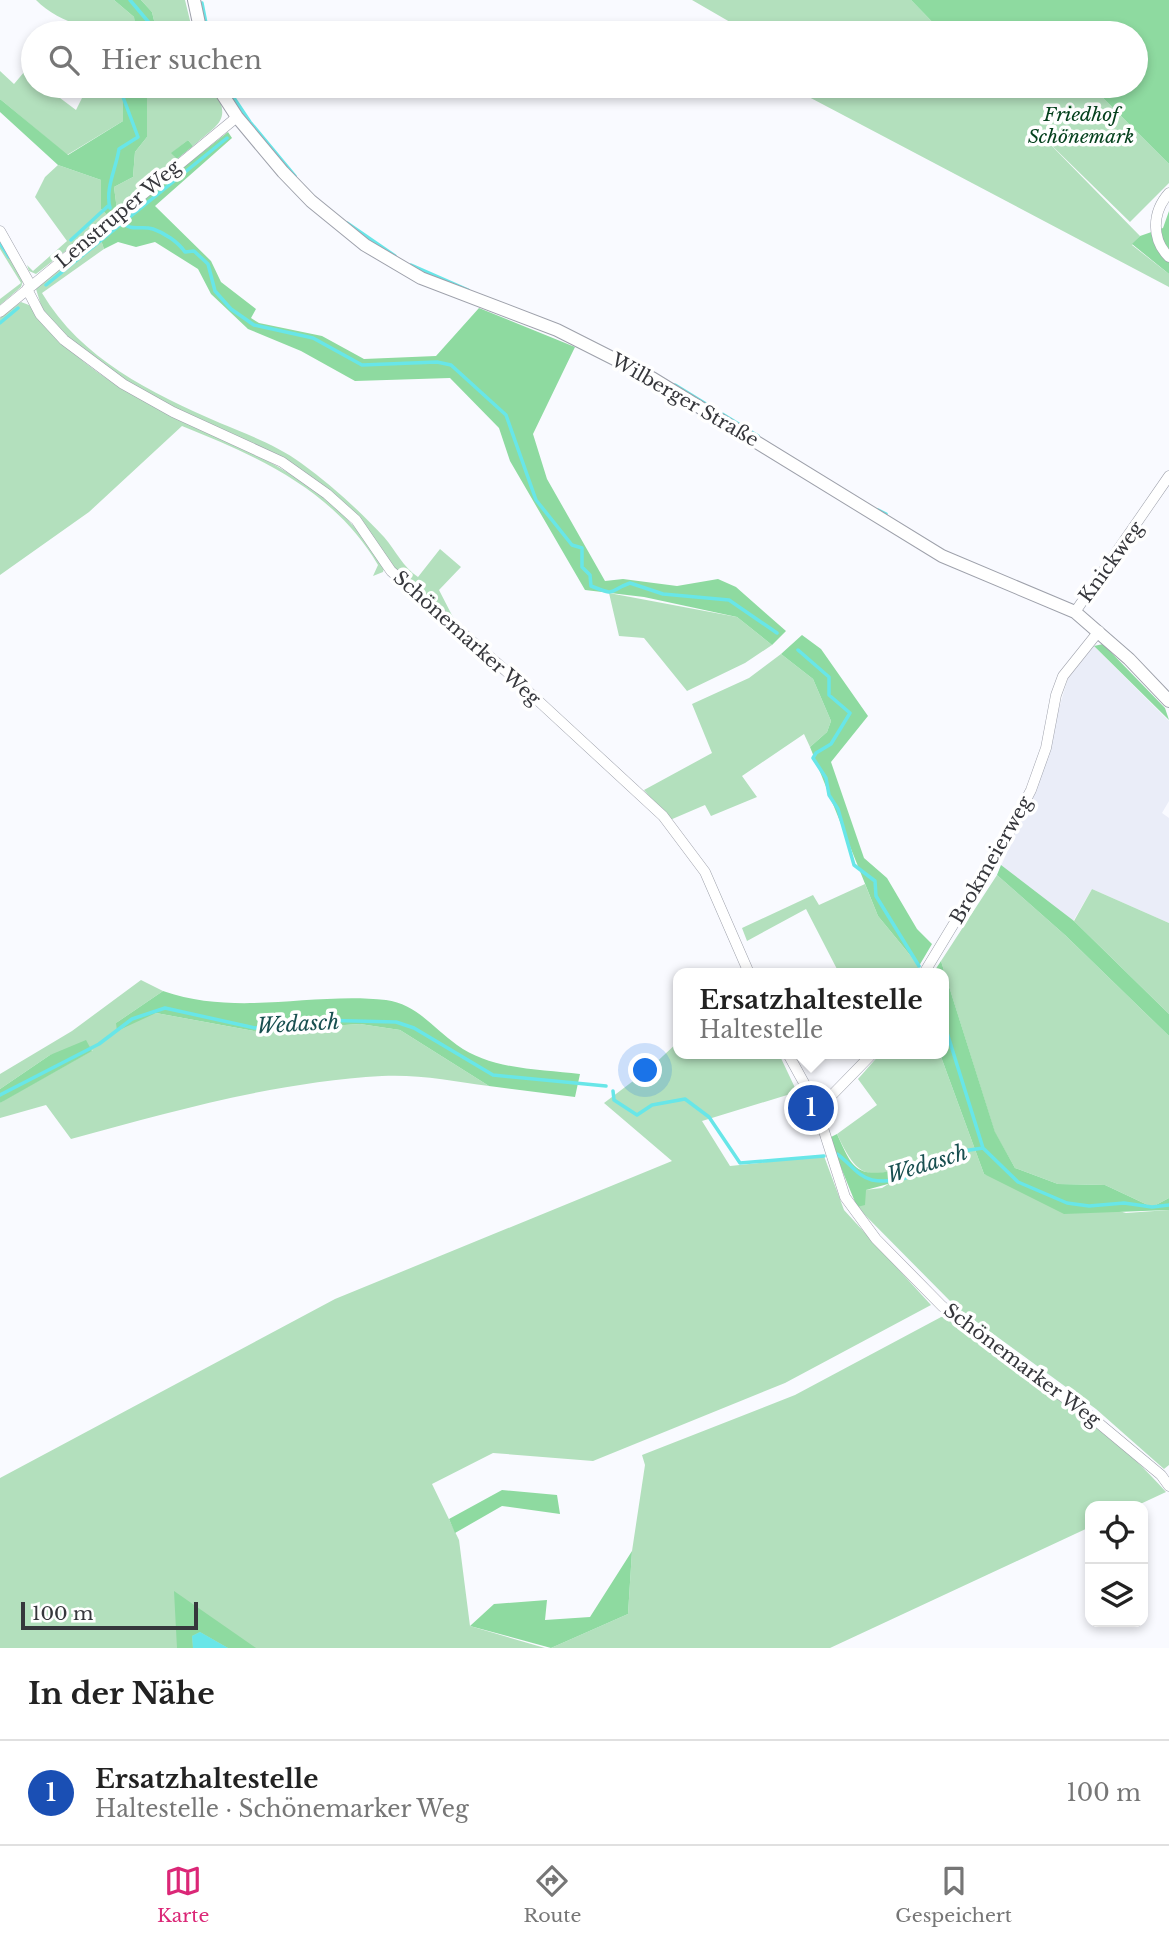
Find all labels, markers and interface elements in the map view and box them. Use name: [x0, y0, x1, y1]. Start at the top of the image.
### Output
search box: [21, 21, 1148, 98]
icon: search: [45, 41, 83, 79]
text: Hier suchen: [101, 44, 262, 76]
park label: Friedhof Schönemark: [1028, 103, 1134, 148]
street label: Lenstruper Weg: [51, 155, 185, 273]
street label: Wilberger Straße: [606, 348, 763, 452]
street label: Knickweg: [1074, 517, 1148, 607]
street label: Schönemarker Weg: [389, 566, 546, 711]
street label: Brokmeierweg: [945, 792, 1037, 928]
popup: [673, 968, 949, 1059]
text: Ersatzhaltestelle: [699, 984, 923, 1016]
water label: Wedasch: [256, 1009, 340, 1039]
text: Haltestelle: [699, 1016, 823, 1044]
your location: [628, 1053, 662, 1087]
pin: 1: [788, 1082, 834, 1134]
water label: Wedasch: [884, 1139, 970, 1189]
street label: Schönemarker Weg: [939, 1299, 1105, 1432]
map controls: [1085, 1501, 1148, 1627]
button: locate: [1085, 1501, 1148, 1564]
button: layers: [1085, 1564, 1148, 1627]
scale bar: [21, 1599, 198, 1631]
text: 100 m: [32, 1602, 93, 1625]
text: In der Nähe: [28, 1675, 215, 1712]
text: Ersatzhaltestelle: [95, 1763, 318, 1795]
text: 1: [46, 1779, 56, 1807]
text: 100 m: [1067, 1779, 1141, 1807]
text: Haltestelle · Schönemarker Weg: [95, 1795, 469, 1823]
tab: Karte: [157, 1862, 209, 1927]
tab: Route: [523, 1862, 581, 1927]
tab: Gespeichert: [895, 1862, 1012, 1927]

